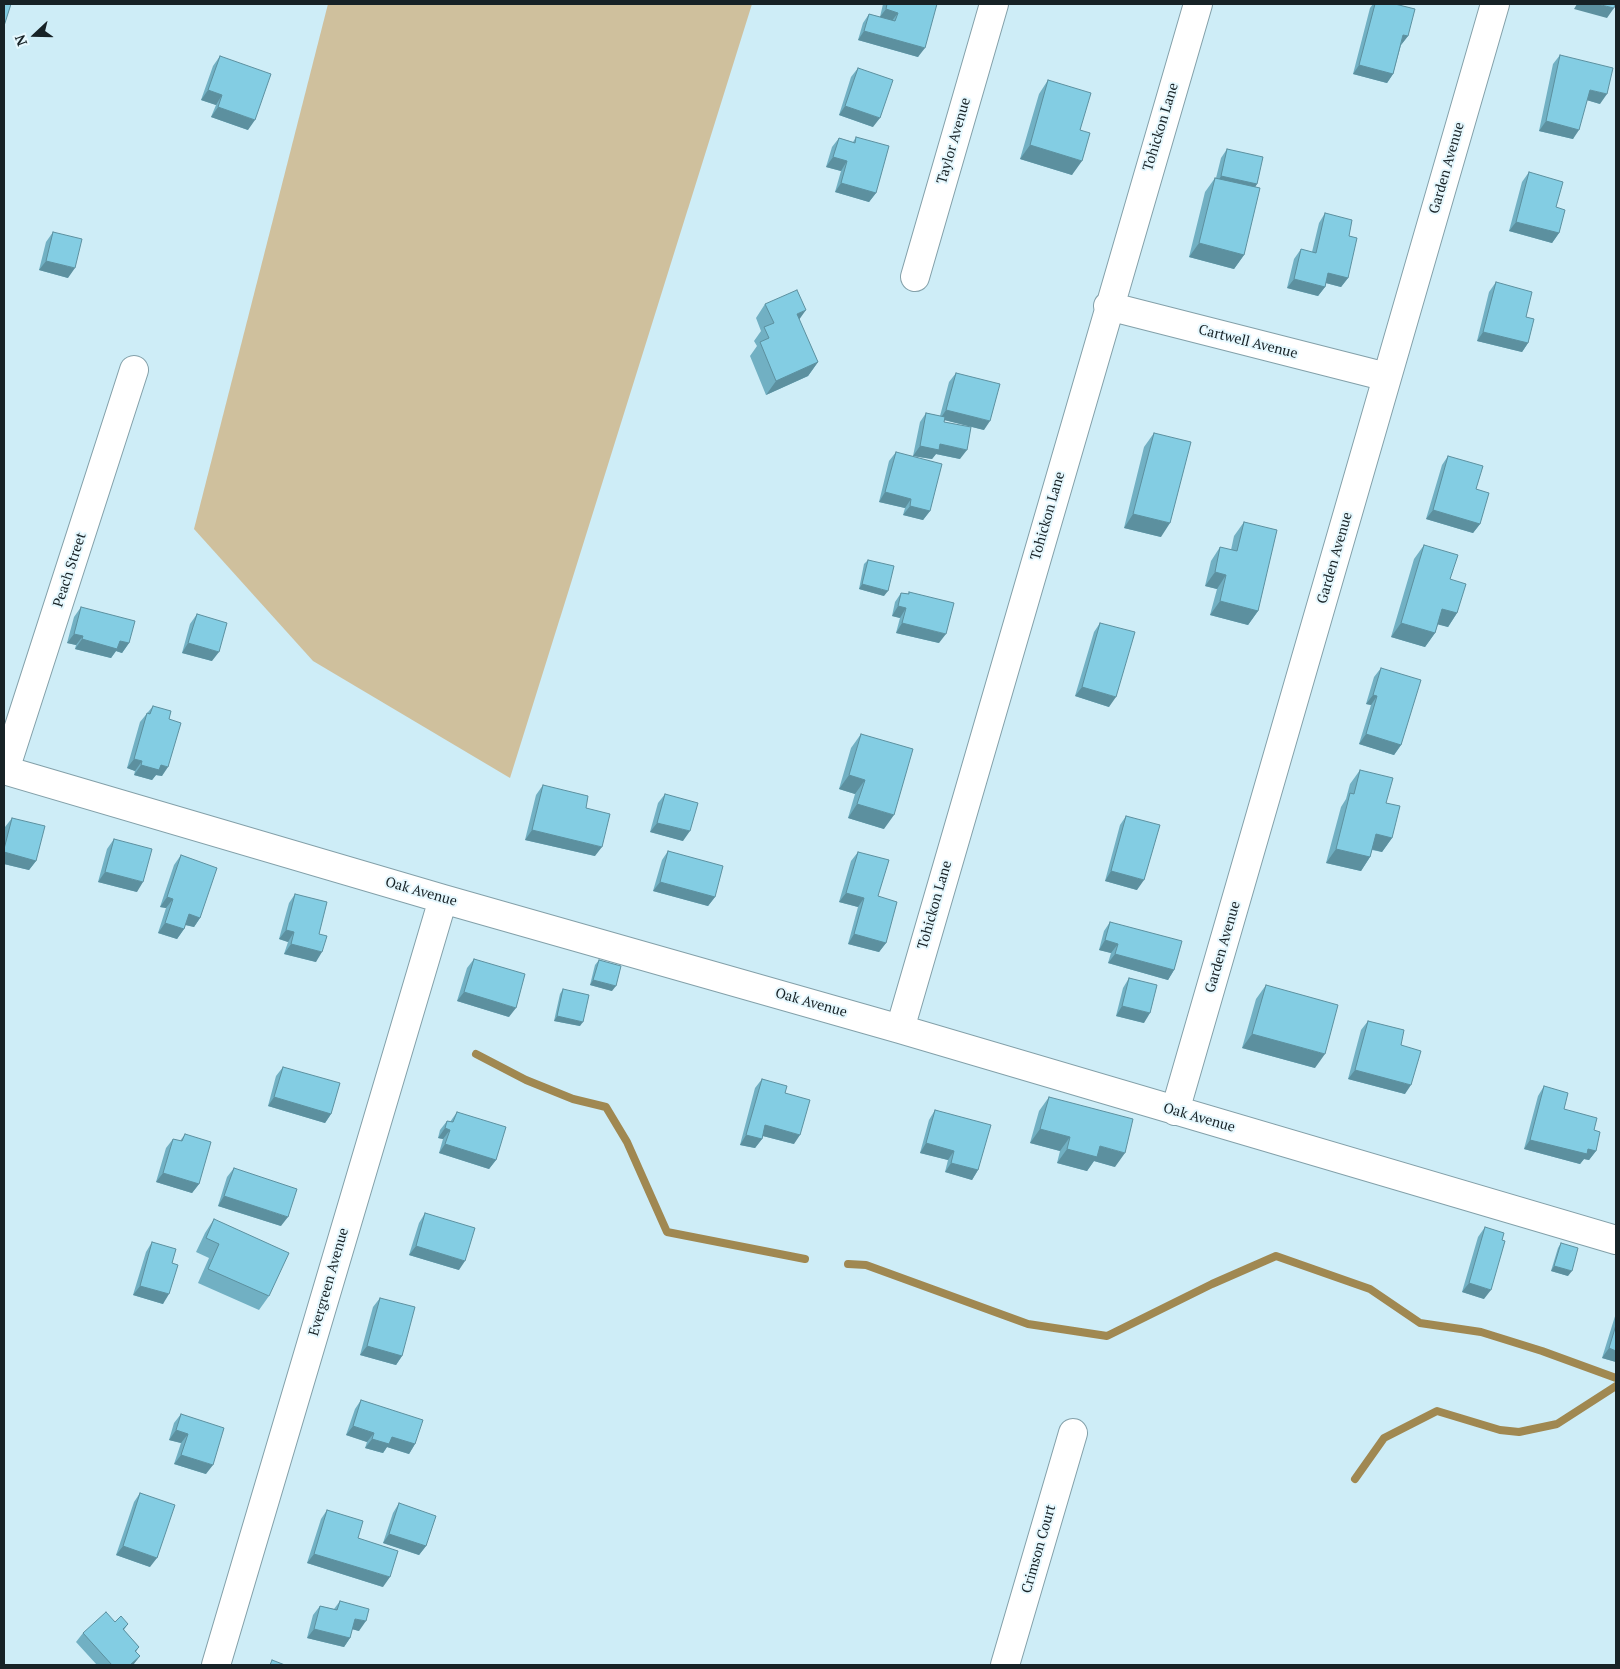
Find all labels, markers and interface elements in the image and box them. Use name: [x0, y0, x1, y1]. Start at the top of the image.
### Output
north arrow: [10, 10, 60, 60]
text: N: [10, 32, 31, 49]
street label: Tohickon Lane: [1140, 81, 1182, 173]
street label: Taylor Avenue: [934, 96, 974, 186]
street label: Garden Avenue: [1426, 120, 1468, 216]
street label: Cartwell Avenue: [1197, 322, 1299, 362]
street label: Tohickon Lane: [1027, 470, 1069, 562]
street label: Garden Avenue: [1314, 510, 1356, 606]
street label: Peach Street: [50, 531, 90, 609]
street label: Tohickon Lane: [914, 859, 956, 951]
street label: Oak Avenue: [383, 874, 459, 910]
street label: Garden Avenue: [1202, 899, 1244, 995]
street label: Oak Avenue: [773, 985, 849, 1021]
street label: Oak Avenue: [1161, 1100, 1237, 1136]
street label: Evergreen Avenue: [306, 1226, 352, 1338]
street label: Crimson Court: [1018, 1503, 1060, 1595]

